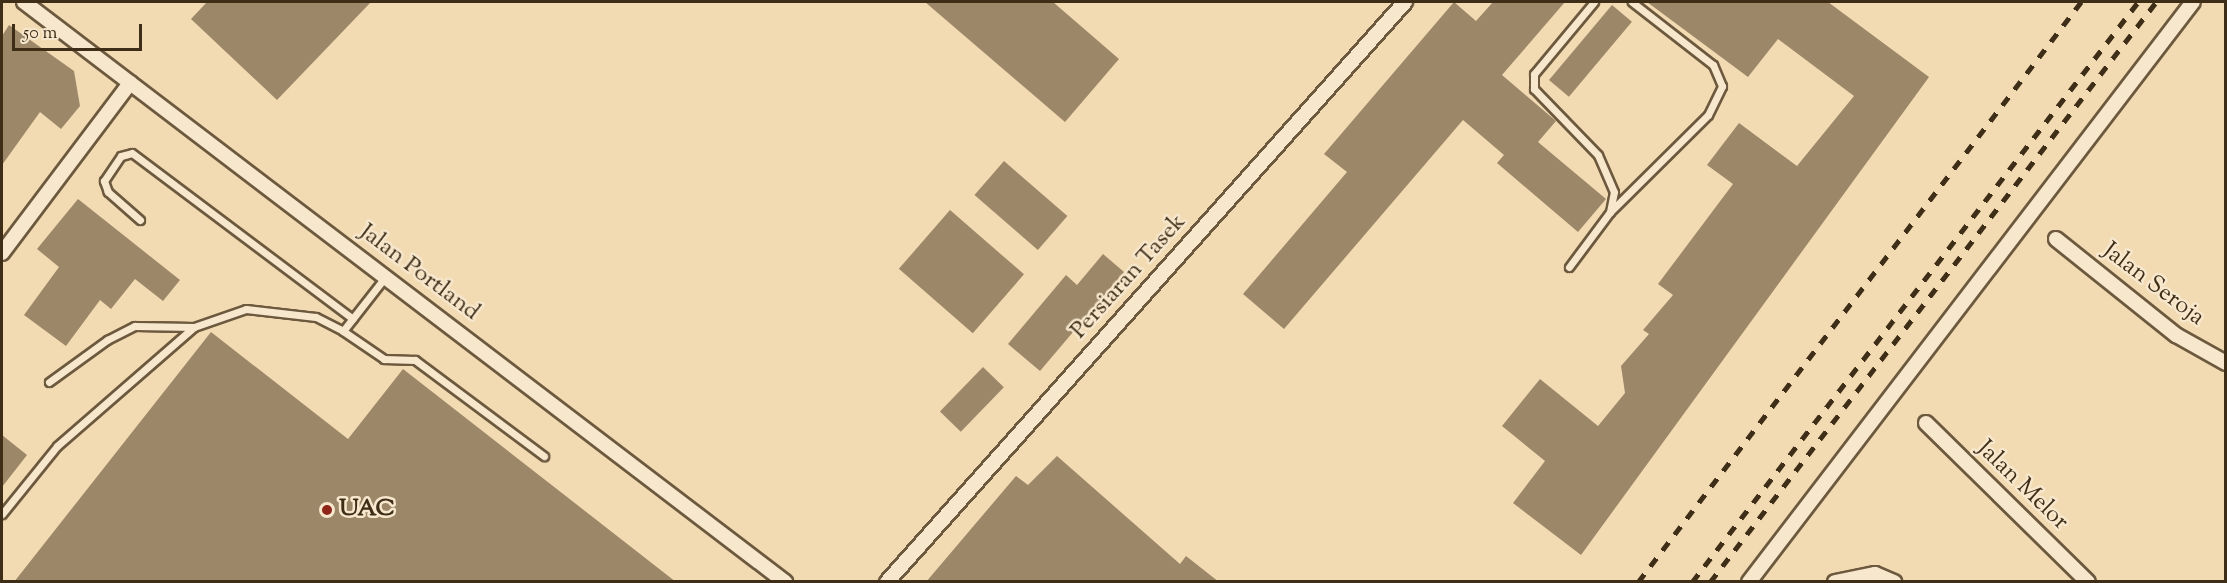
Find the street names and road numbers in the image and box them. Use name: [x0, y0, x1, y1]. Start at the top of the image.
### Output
street label: Persiaran Tasek: [1065, 208, 1193, 346]
street label: Jalan Portland: [353, 218, 485, 328]
street label: Jalan Seroja: [2096, 237, 2210, 333]
street label: Jalan Melor: [1970, 435, 2074, 537]

